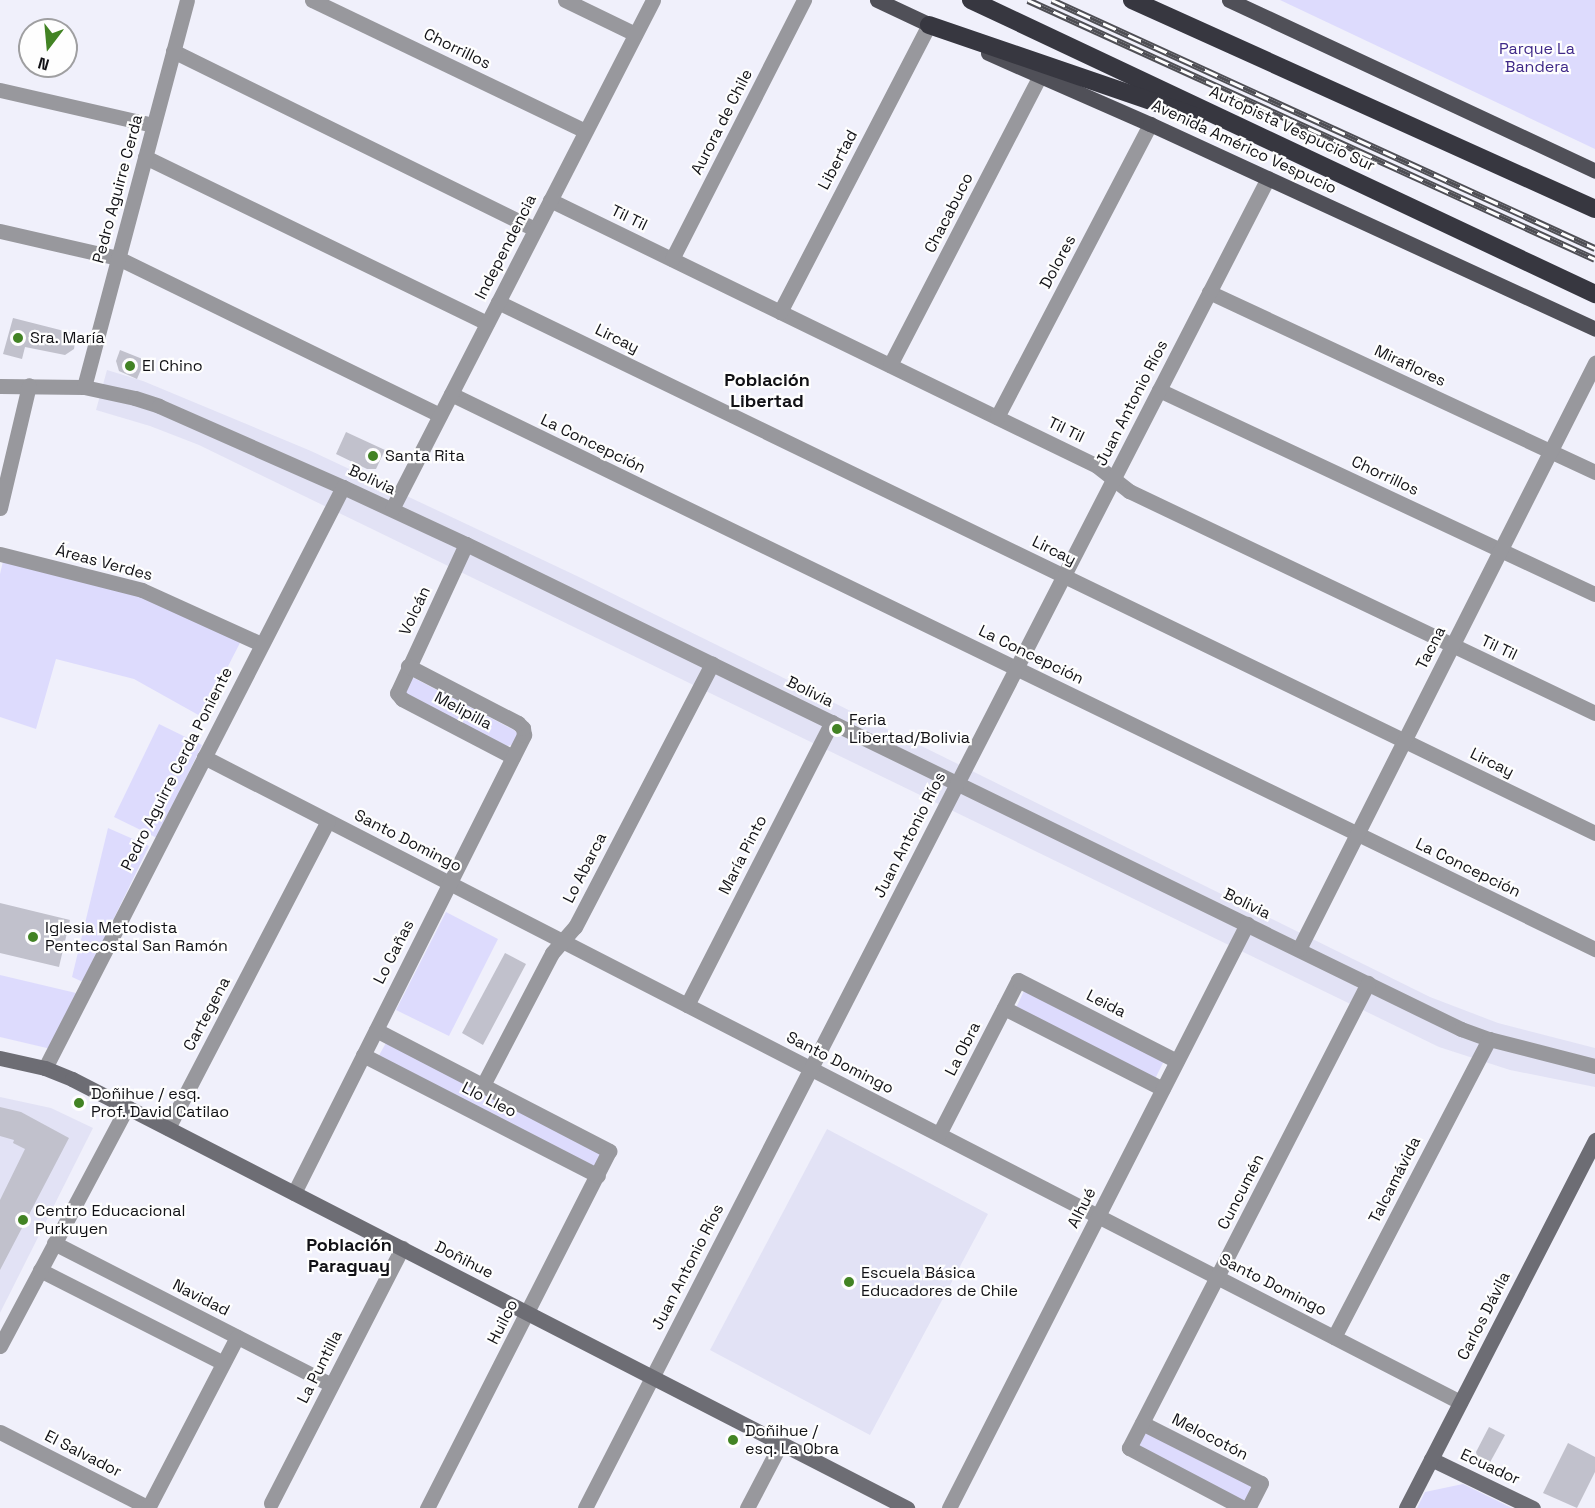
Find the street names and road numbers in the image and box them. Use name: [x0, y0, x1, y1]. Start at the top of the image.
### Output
street label: Chorrillos: [420, 25, 494, 73]
street label: Aurora de Chile: [687, 66, 757, 178]
street label: Autopista Vespucio Sur: [1206, 82, 1378, 176]
street label: Avenida Américo Vespucio: [1148, 96, 1340, 198]
street label: Pedro Aguirre Cerda: [89, 112, 147, 266]
street label: Libertad: [814, 127, 862, 193]
street label: Chacabuco: [921, 170, 977, 256]
street label: Independencia: [471, 191, 541, 303]
street label: Til Til: [608, 201, 650, 235]
street label: Dolores: [1036, 232, 1080, 292]
street label: Lircay: [592, 320, 642, 358]
street label: Juan Antonio Ríos: [1092, 337, 1172, 469]
street label: Miraflores: [1371, 341, 1449, 391]
street label: La Concepción: [537, 410, 649, 478]
street label: Til Til: [1045, 413, 1087, 447]
street label: Chorrillos: [1348, 452, 1422, 500]
street label: Bolivia: [345, 461, 399, 499]
street label: Lircay: [1029, 532, 1079, 570]
street label: Áreas Verdes: [53, 541, 155, 585]
street label: Volcán: [395, 584, 435, 638]
street label: La Concepción: [975, 621, 1087, 689]
street label: Tacna: [1412, 623, 1450, 673]
street label: Til Til: [1478, 631, 1520, 665]
street label: Pedro Aguirre Cerda Poniente: [117, 664, 237, 874]
street label: Bolivia: [783, 672, 837, 712]
street label: Melipilla: [431, 688, 495, 734]
street label: Lircay: [1467, 744, 1517, 782]
street label: Juan Antonio Ríos: [870, 769, 950, 901]
street label: Santo Domingo: [351, 806, 465, 876]
street label: María Pinto: [715, 812, 771, 898]
street label: Lo Abarca: [559, 829, 611, 907]
street label: La Concepción: [1412, 834, 1524, 902]
street label: Bolivia: [1220, 884, 1274, 924]
street label: Lo Cañas: [370, 917, 418, 987]
street label: Cartegena: [180, 974, 234, 1054]
street label: Leida: [1083, 986, 1129, 1022]
street label: La Obra: [941, 1019, 985, 1079]
street label: Santo Domingo: [783, 1028, 897, 1098]
street label: Llo Lleo: [459, 1078, 519, 1122]
street label: Talcamávida: [1365, 1134, 1425, 1226]
street label: Cuncumén: [1214, 1151, 1268, 1233]
street label: Alhué: [1064, 1185, 1100, 1231]
street label: Juan Antonio Ríos: [648, 1201, 728, 1333]
street label: Doñihue: [432, 1237, 496, 1283]
street label: Santo Domingo: [1216, 1250, 1330, 1320]
street label: Carlos Dávila: [1453, 1268, 1515, 1364]
street label: Navidad: [169, 1275, 233, 1321]
street label: Huilco: [484, 1296, 522, 1348]
street label: La Puntilla: [293, 1327, 347, 1407]
street label: Melocotón: [1169, 1410, 1251, 1464]
street label: El Salvador: [41, 1426, 125, 1482]
street label: Ecuador: [1457, 1445, 1523, 1489]

